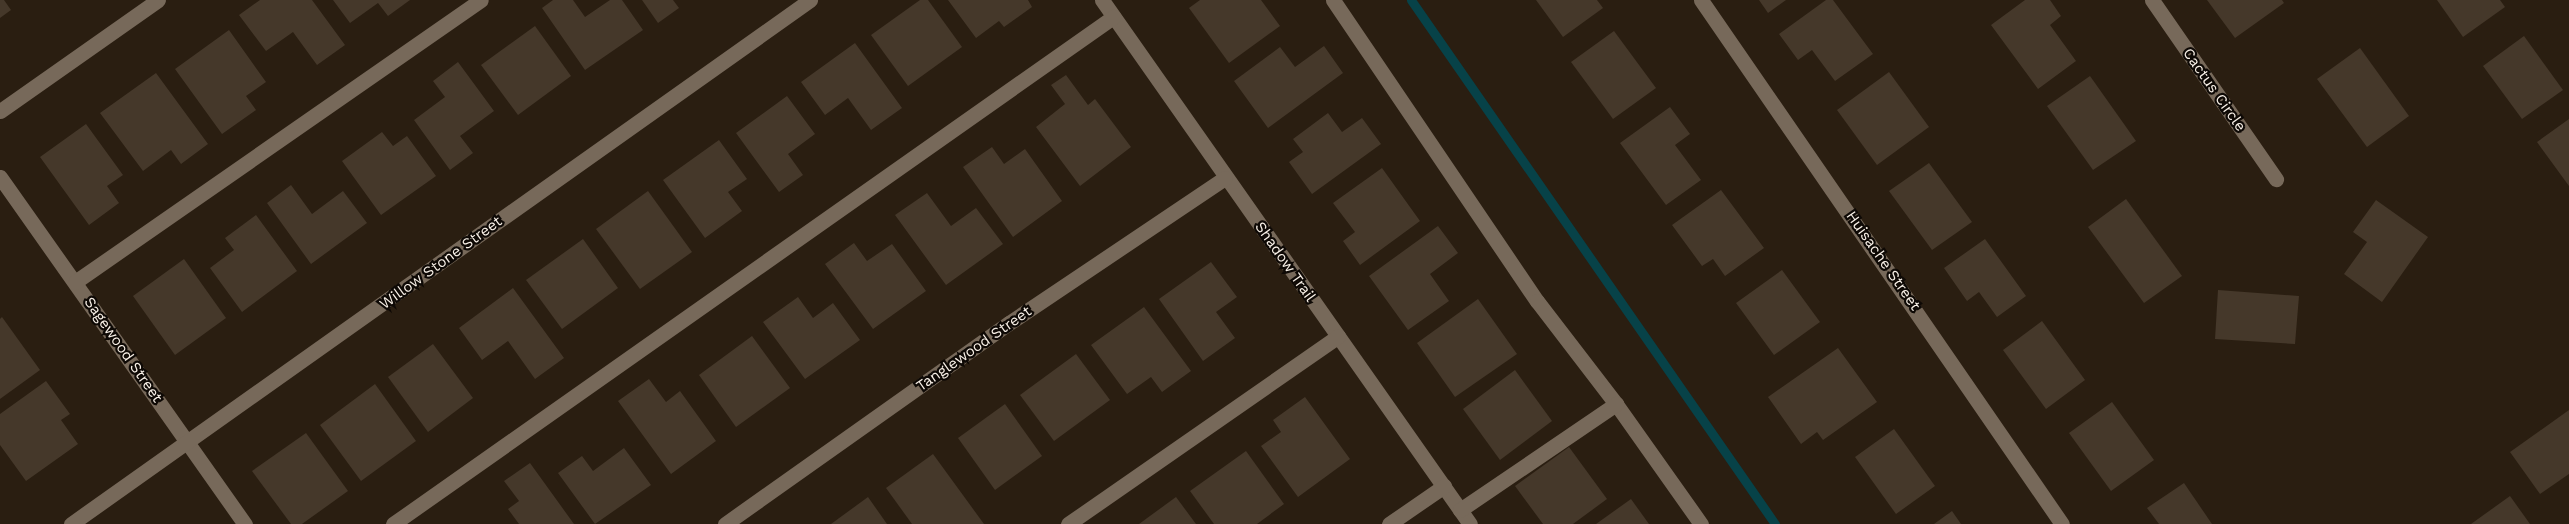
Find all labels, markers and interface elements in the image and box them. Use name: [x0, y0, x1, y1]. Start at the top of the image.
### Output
street label: Cactus Circle: [2179, 45, 2249, 135]
street label: Huisache Street: [1842, 208, 1924, 314]
street label: Willow Stone Street: [376, 212, 506, 314]
street label: Shadow Trail: [1251, 218, 1319, 306]
street label: Sagewood Street: [80, 294, 166, 406]
street label: Tanglewood Street: [913, 303, 1035, 395]

